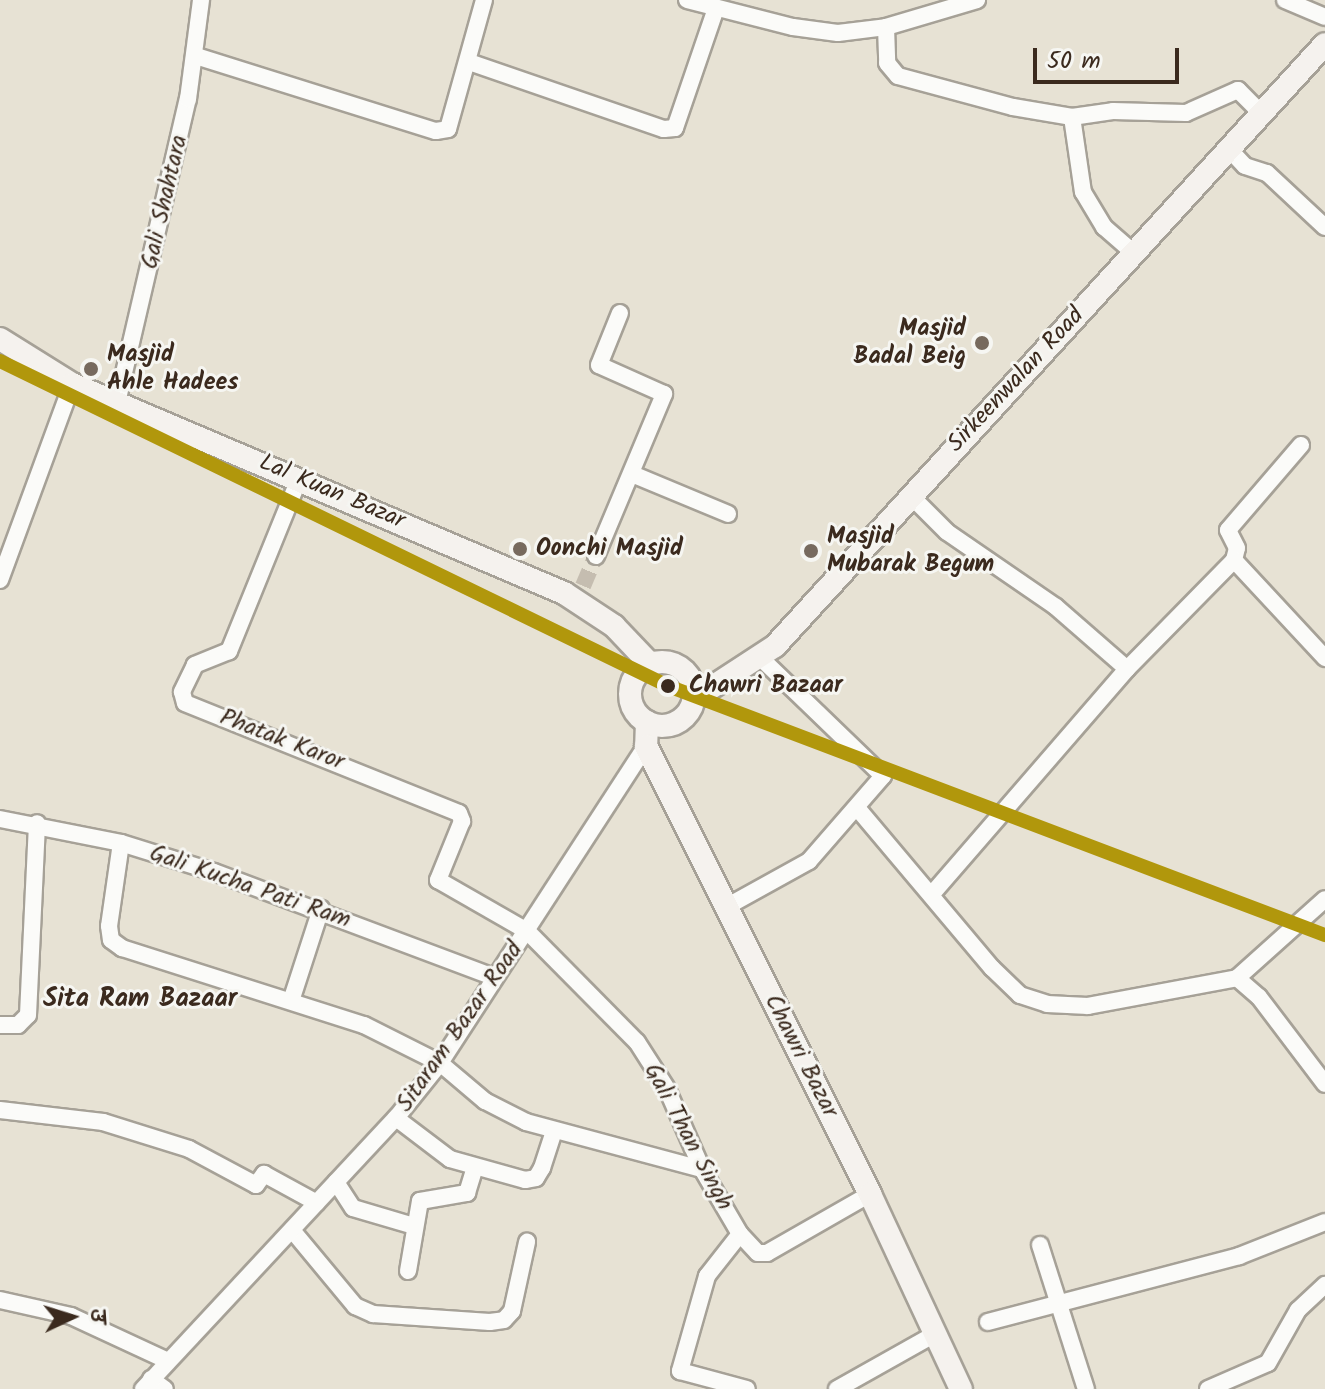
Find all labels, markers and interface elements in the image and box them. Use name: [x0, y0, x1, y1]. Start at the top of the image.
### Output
scale bar: [1037, 32, 1183, 82]
text: 50 m: [1047, 42, 1101, 81]
street label: Gali Shahtara: [136, 132, 194, 272]
street label: Sirkeenwalan Road: [942, 302, 1090, 458]
place label: Masjid Badal Beig: [854, 315, 966, 371]
marker: Masjid Badal Beig: [973, 334, 991, 352]
place label: Masjid Ahle Hadees: [107, 341, 238, 397]
marker: Masjid Ahle Hadees: [82, 360, 100, 378]
street label: Lal Kuan Bazar: [255, 448, 409, 536]
place label: Masjid Mubarak Begum: [827, 523, 994, 579]
place label: Oonchi Masjid: [536, 535, 683, 563]
marker: Oonchi Masjid: [511, 540, 529, 558]
marker: Masjid Mubarak Begum: [802, 542, 820, 560]
marker: Chawri Bazaar: [654, 672, 682, 700]
place label: Chawri Bazaar: [689, 672, 843, 700]
street label: Phatak Karor: [216, 703, 348, 777]
street label: Gali Kucha Pati Ram: [146, 839, 354, 935]
street label: Sitaram Bazar Road: [391, 936, 529, 1118]
district label: Sita Ram Bazaar: [43, 984, 237, 1016]
street label: Chawri Bazar: [758, 990, 844, 1122]
street label: Gali Than Singh: [637, 1059, 739, 1215]
north arrow: [32, 1277, 112, 1357]
text: उ: [79, 1307, 114, 1323]

